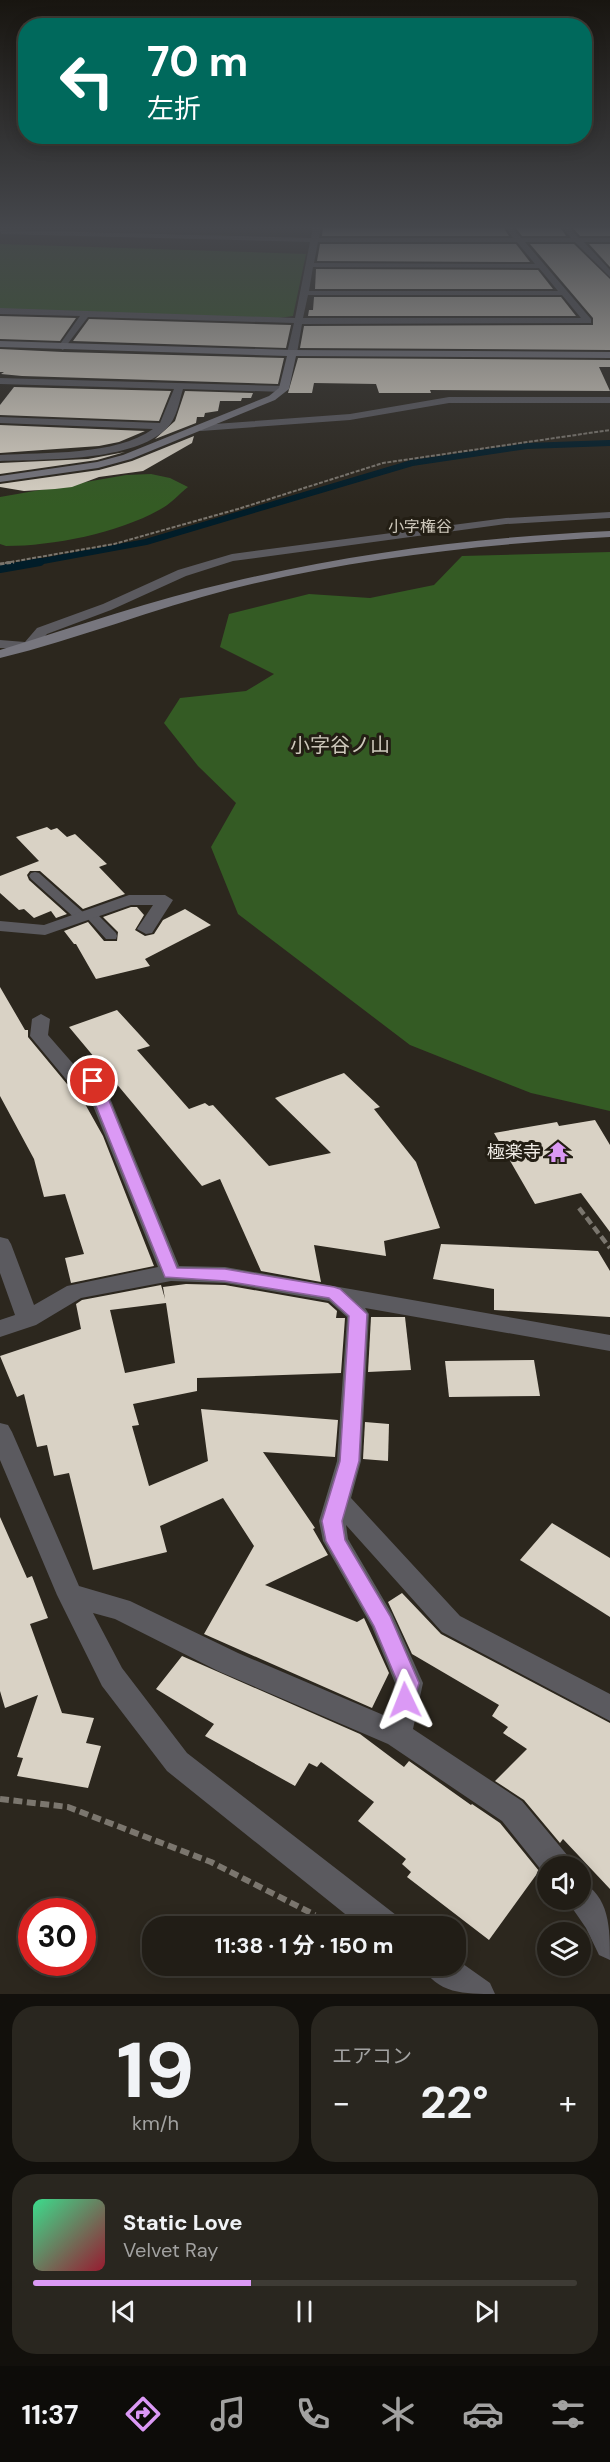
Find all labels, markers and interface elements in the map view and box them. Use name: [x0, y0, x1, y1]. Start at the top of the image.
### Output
text: 70 m: [147, 34, 248, 89]
icon: left: [48, 42, 126, 120]
text: 左折: [147, 91, 201, 126]
district label: 小字権谷: [388, 516, 452, 537]
district label: 小字谷ノ山: [290, 732, 390, 758]
pin: [67, 1055, 118, 1106]
icon: arrive: [76, 1064, 109, 1097]
place label: 極楽寺: [487, 1140, 541, 1164]
temple icon: 極楽寺: [546, 1140, 570, 1164]
position arrow: [373, 1668, 437, 1732]
map controls: [537, 1856, 591, 1976]
button: sound: [537, 1856, 591, 1910]
speed limit sign: 30: [18, 1898, 96, 1976]
button: layers: [537, 1922, 591, 1976]
text: 11:38 · 1 分 · 150 m: [215, 1931, 393, 1960]
text: 19: [117, 2020, 194, 2121]
text: エアコン: [332, 2043, 412, 2069]
text: 22°: [420, 2073, 489, 2132]
text: −: [332, 2081, 350, 2124]
text: +: [559, 2081, 577, 2124]
text: km/h: [132, 2110, 179, 2136]
text: Static Love: [123, 2208, 243, 2237]
text: Velvet Ray: [123, 2237, 218, 2263]
icon: previous: [107, 2295, 140, 2328]
icon: pause: [288, 2295, 321, 2328]
icon: next: [470, 2295, 503, 2328]
icon: directions: [122, 2393, 164, 2435]
icon: music: [207, 2393, 249, 2435]
icon: phone: [292, 2393, 334, 2435]
icon: climate: [377, 2393, 419, 2435]
icon: car: [462, 2393, 504, 2435]
icon: filters: [547, 2393, 589, 2435]
text: 11:37: [21, 2397, 79, 2432]

